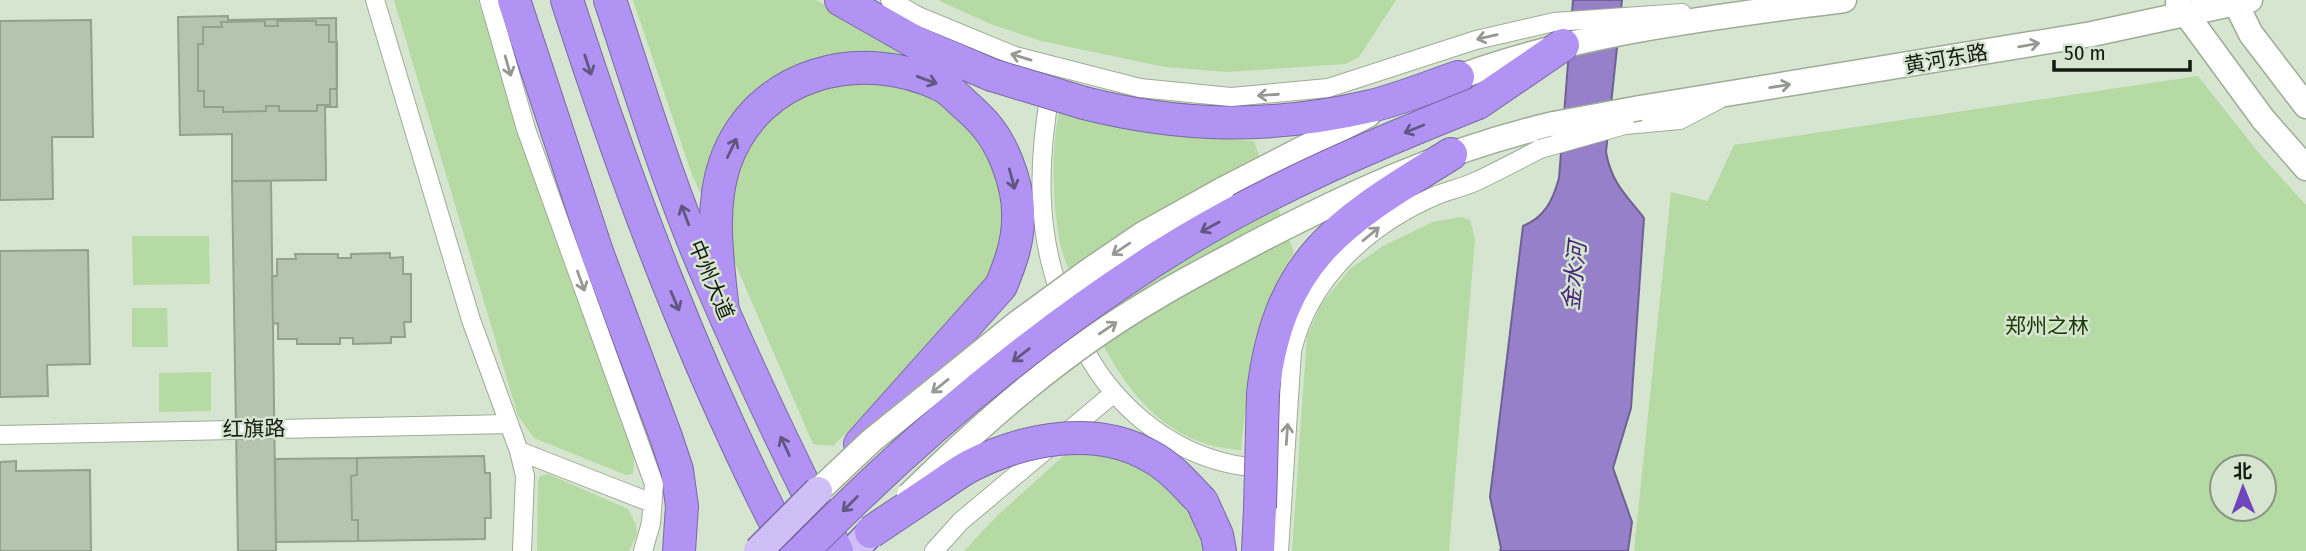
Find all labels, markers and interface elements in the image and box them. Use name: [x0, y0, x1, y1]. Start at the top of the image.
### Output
scale bar: [2054, 28, 2190, 72]
one-way arrow: [1476, 31, 1499, 45]
one-way arrow: [2017, 38, 2040, 51]
street label: 黄河东路: [1902, 39, 1990, 79]
text: 50 m: [2064, 40, 2106, 66]
one-way arrow: [1010, 49, 1032, 62]
one-way arrow: [502, 54, 515, 76]
one-way arrow: [582, 54, 595, 76]
one-way arrow: [915, 75, 937, 87]
one-way arrow: [1768, 79, 1791, 92]
one-way arrow: [1257, 88, 1280, 101]
one-way arrow: [1404, 123, 1426, 136]
one-way arrow: [726, 138, 740, 159]
one-way arrow: [1006, 168, 1019, 190]
one-way arrow: [677, 204, 690, 226]
one-way arrow: [1200, 220, 1220, 234]
one-way arrow: [1362, 226, 1380, 242]
street label: 中州大道: [683, 236, 739, 324]
water label: 金水河: [1556, 236, 1592, 312]
one-way arrow: [1112, 242, 1131, 256]
one-way arrow: [575, 270, 588, 291]
one-way arrow: [669, 290, 682, 312]
park label: 郑州之林: [2005, 313, 2089, 339]
one-way arrow: [1098, 321, 1118, 335]
one-way arrow: [1013, 347, 1031, 362]
one-way arrow: [931, 378, 949, 394]
street label: 红旗路: [222, 415, 286, 443]
one-way arrow: [1280, 423, 1293, 446]
one-way arrow: [778, 436, 791, 457]
north arrow: [2208, 453, 2278, 523]
text: 北: [2233, 460, 2252, 483]
one-way arrow: [841, 495, 858, 512]

